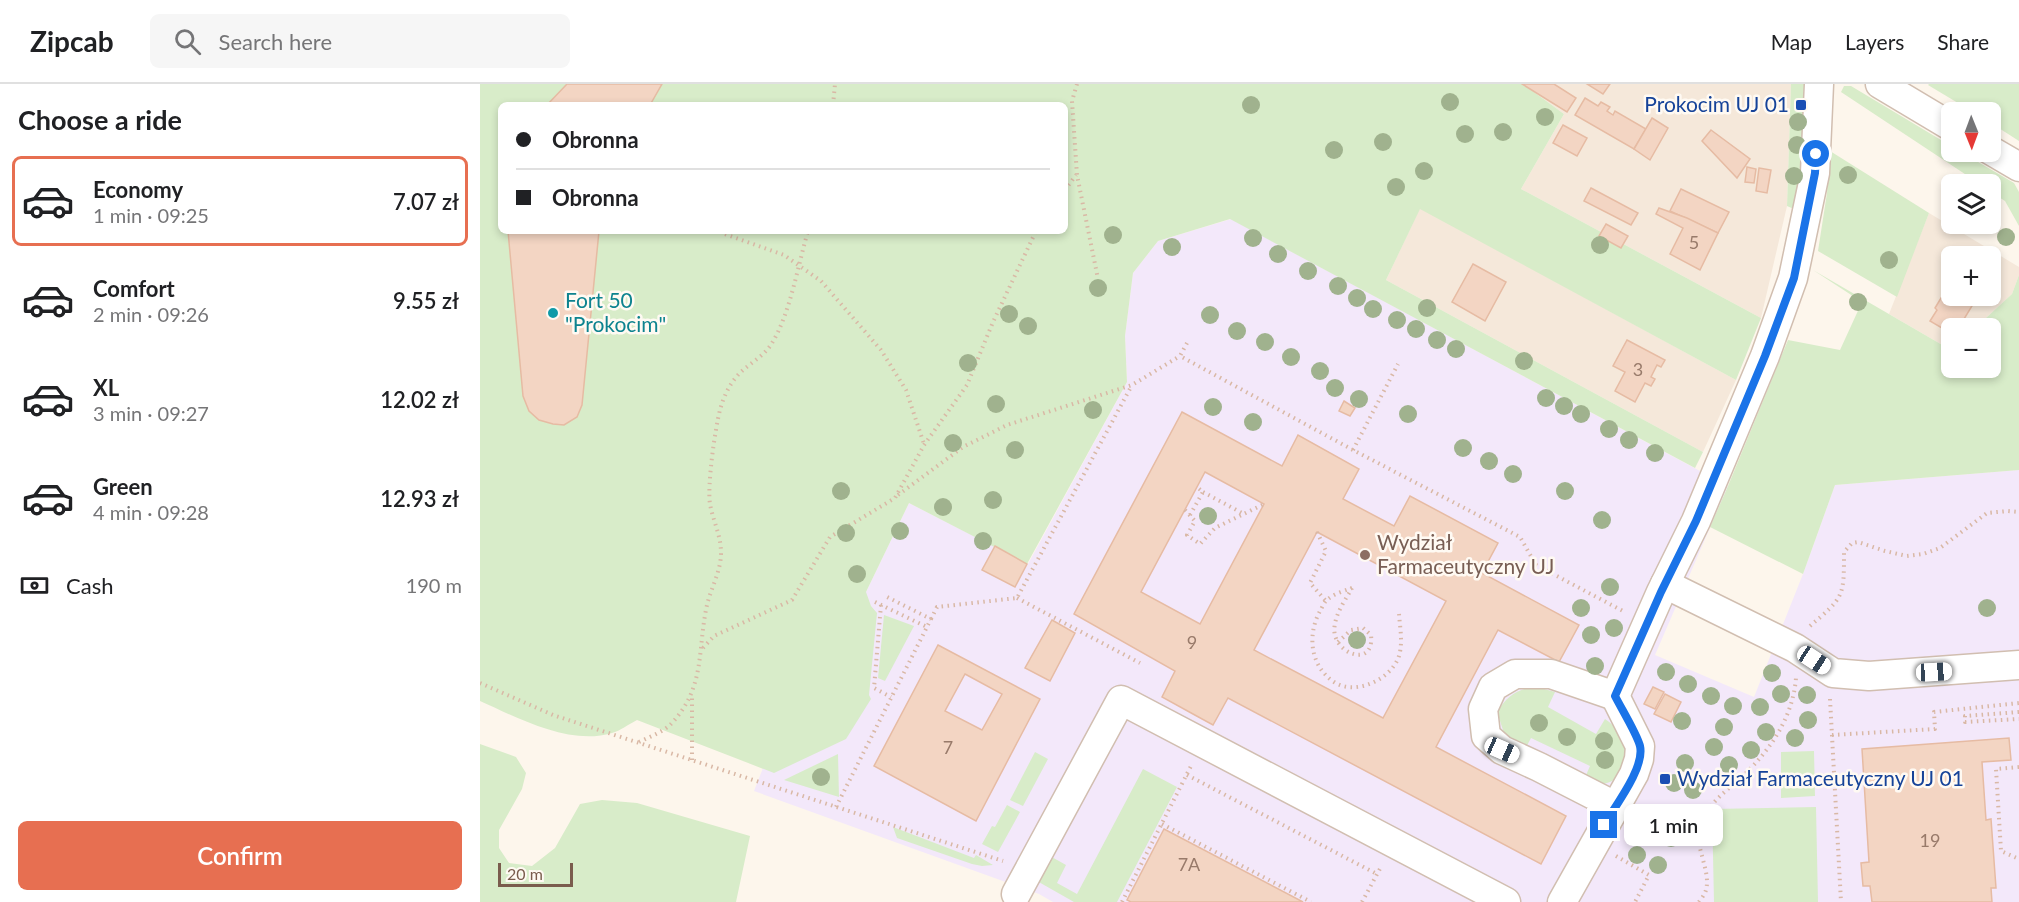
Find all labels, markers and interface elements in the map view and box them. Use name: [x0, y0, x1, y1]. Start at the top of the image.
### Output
search box: [150, 14, 570, 68]
text: Zipcab: [30, 24, 114, 58]
icon: search: [171, 25, 204, 58]
text: Search here: [219, 28, 332, 55]
text: Map: [1771, 29, 1812, 54]
text: Layers: [1845, 29, 1904, 54]
text: Share: [1937, 29, 1989, 54]
place label: Prokocim UJ 01: [1644, 91, 1789, 116]
marker: Prokocim UJ 01: [1794, 98, 1808, 112]
north arrow: [1941, 102, 2001, 162]
map controls: [1941, 102, 2001, 378]
text: Choose a ride: [18, 103, 182, 136]
text: Obronna: [552, 126, 639, 153]
route start: [1802, 140, 1829, 167]
icon: car: [21, 174, 75, 228]
button: layers: [1941, 174, 2001, 234]
text: Economy: [93, 176, 183, 203]
text: Obronna: [552, 184, 639, 211]
text: 7.07 zł: [393, 188, 459, 215]
text: 1 min · 09:25: [93, 203, 209, 227]
house number: 5: [1689, 231, 1699, 253]
button: +: [1941, 246, 2001, 306]
icon: car: [21, 273, 75, 327]
text: Comfort: [93, 275, 175, 302]
text: 9.55 zł: [393, 287, 459, 314]
place label: Fort 50 "Prokocim": [565, 287, 666, 336]
text: 2 min · 09:26: [93, 302, 209, 326]
marker: Fort 50 "Prokocim": [546, 306, 560, 320]
button: −: [1941, 318, 2001, 378]
house number: 3: [1633, 358, 1643, 380]
icon: car: [21, 372, 75, 426]
text: XL: [93, 374, 119, 401]
text: 12.02 zł: [380, 386, 459, 413]
text: 3 min · 09:27: [93, 401, 209, 425]
icon: car: [21, 471, 75, 525]
text: Green: [93, 473, 153, 500]
text: 12.93 zł: [380, 485, 459, 512]
text: 4 min · 09:28: [93, 500, 209, 524]
place label: Wydział Farmaceutyczny UJ: [1377, 529, 1554, 578]
marker: Wydział Farmaceutyczny UJ: [1358, 548, 1372, 562]
icon: cash: [18, 569, 51, 602]
text: Cash: [66, 572, 113, 599]
text: 190 m: [406, 573, 462, 597]
house number: 9: [1187, 631, 1197, 653]
car: [1794, 643, 1834, 677]
car: [1916, 662, 1952, 682]
car: [1482, 734, 1522, 766]
house number: 7: [943, 736, 953, 758]
place label: Wydział Farmaceutyczny UJ 01: [1677, 765, 1964, 790]
marker: Wydział Farmaceutyczny UJ 01: [1658, 772, 1672, 786]
callout: 1 min: [1625, 804, 1724, 846]
route end: [1590, 811, 1617, 838]
text: 1 min: [1649, 813, 1698, 837]
button: Confirm: [18, 821, 462, 890]
house number: 19: [1920, 829, 1940, 851]
house number: 7A: [1178, 853, 1201, 875]
scale bar: [498, 860, 573, 888]
text: 20 m: [507, 864, 543, 883]

